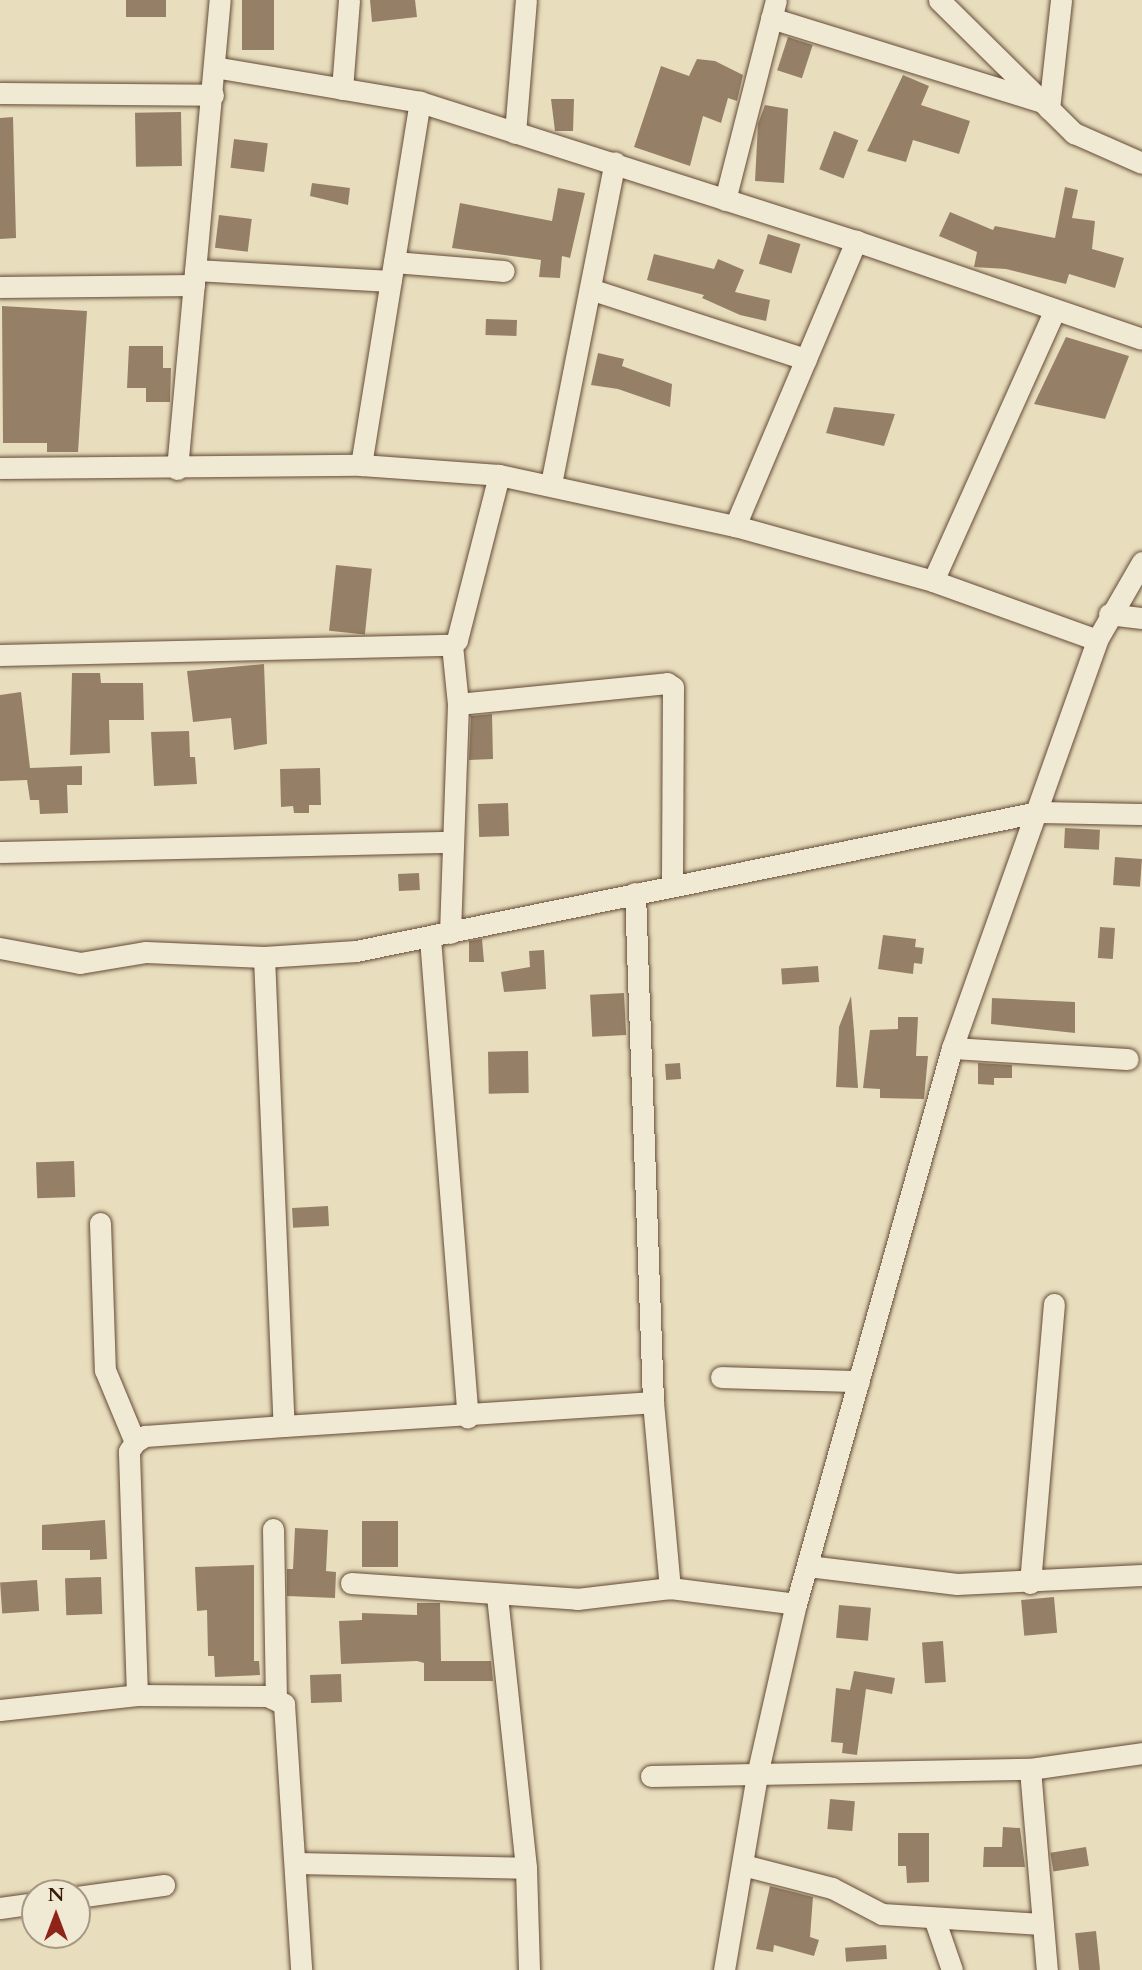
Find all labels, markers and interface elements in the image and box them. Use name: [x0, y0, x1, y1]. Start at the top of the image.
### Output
north arrow: [21, 1879, 91, 1949]
text: N: [48, 1882, 64, 1908]

